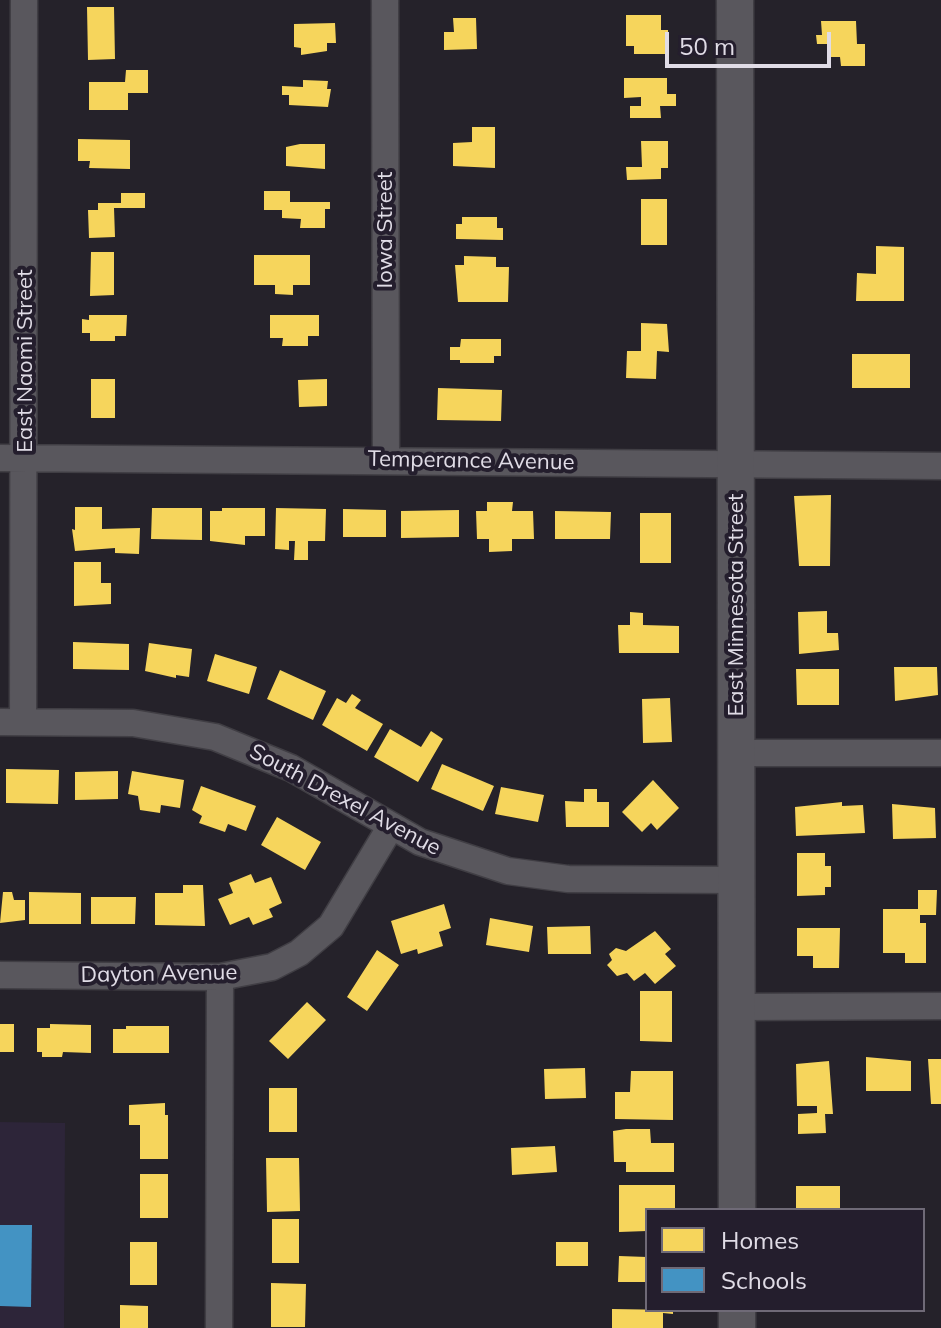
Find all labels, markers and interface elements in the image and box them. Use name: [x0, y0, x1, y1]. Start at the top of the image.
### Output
scale bar: [669, 16, 835, 66]
text: 50 m: [679, 31, 735, 61]
street label: Iowa Street: [372, 172, 398, 288]
street label: East Naomi Street: [12, 269, 38, 453]
street label: Temperance Avenue: [367, 446, 575, 476]
street label: East Minnesota Street: [723, 494, 749, 716]
street label: South Drexel Avenue: [245, 738, 445, 862]
street label: Dayton Avenue: [80, 959, 238, 989]
legend: [645, 1208, 925, 1312]
text: Homes: [721, 1225, 799, 1255]
text: Schools: [721, 1265, 807, 1295]

